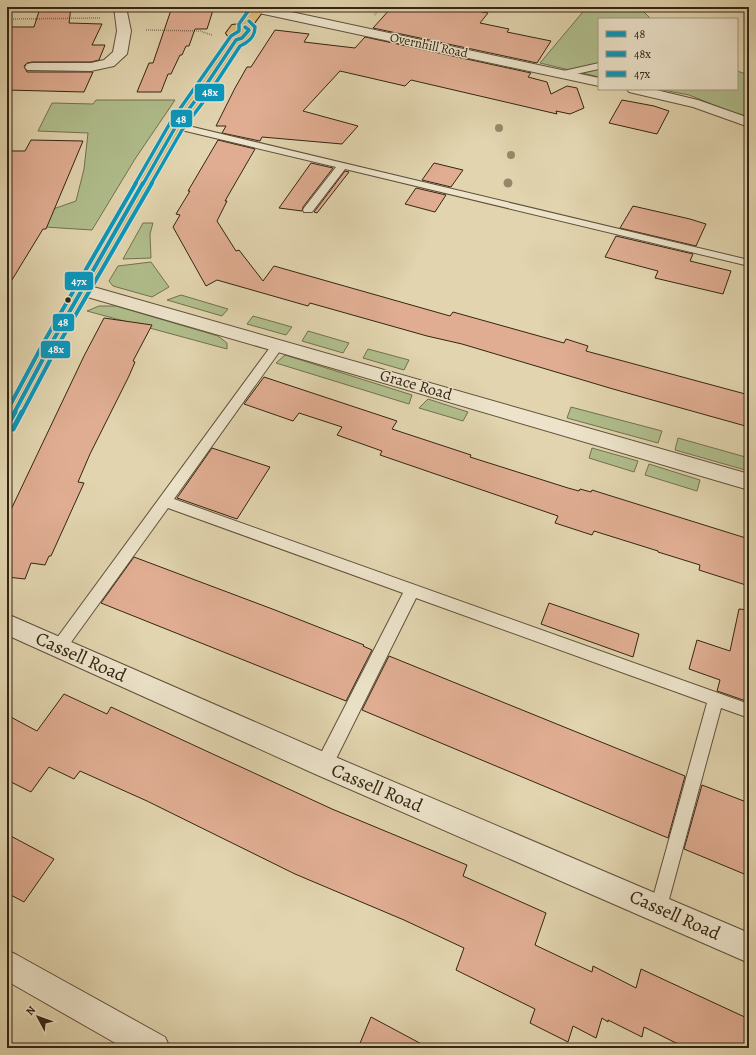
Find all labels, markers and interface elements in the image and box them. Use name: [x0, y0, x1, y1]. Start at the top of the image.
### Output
legend: [598, 18, 738, 90]
text: 48: [634, 26, 645, 42]
street label: Overnhill Road: [388, 28, 470, 62]
text: 48x: [634, 46, 651, 62]
text: 47x: [634, 66, 650, 82]
line badge: 48x: [194, 83, 225, 102]
text: 48x: [202, 85, 218, 100]
line badge: 48: [170, 109, 193, 128]
text: 48: [176, 112, 186, 127]
line badge: 47x: [64, 271, 94, 291]
text: 47x: [71, 274, 87, 289]
unlabelled marker: [63, 295, 73, 305]
line badge: 48: [52, 313, 75, 332]
text: 48: [58, 315, 68, 330]
line badge: 48x: [40, 340, 71, 359]
text: 48x: [48, 342, 64, 357]
street label: Grace Road: [377, 364, 455, 406]
street label: Cassell Road: [31, 625, 131, 689]
street label: Cassell Road: [327, 757, 428, 819]
street label: Cassell Road: [625, 883, 725, 947]
north arrow: [18, 997, 58, 1037]
text: N: [23, 1003, 39, 1019]

